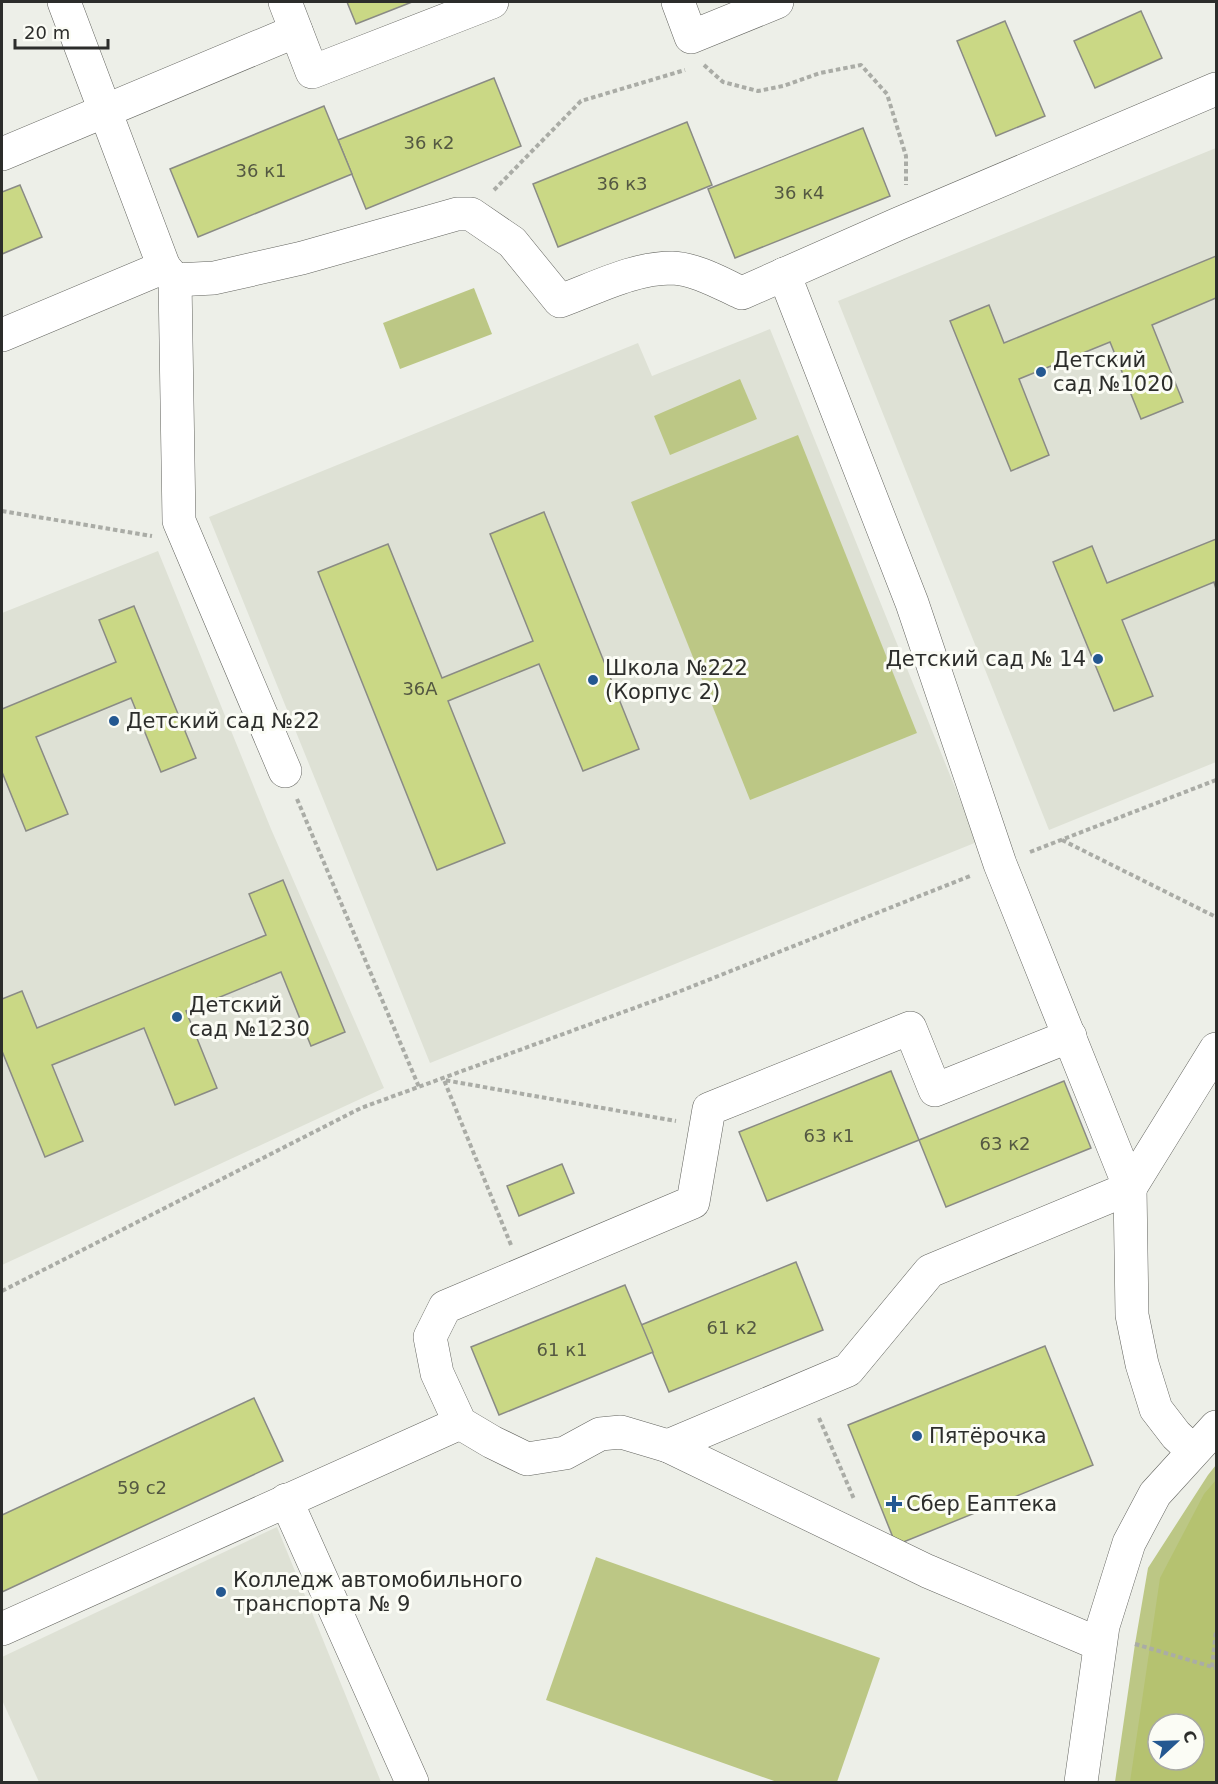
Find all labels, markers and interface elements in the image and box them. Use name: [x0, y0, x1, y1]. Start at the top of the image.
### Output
scale bar: [15, 12, 108, 50]
text: 20 m: [24, 22, 70, 43]
house number: 36 к2: [404, 132, 454, 153]
house number: 36 к1: [236, 160, 286, 181]
house number: 36 к3: [597, 173, 647, 194]
house number: 36 к4: [774, 182, 824, 203]
place label: Детский сад №1020: [1053, 348, 1174, 396]
marker: Детский сад №1020: [1034, 365, 1048, 379]
place label: Детский сад № 14: [885, 647, 1086, 671]
marker: Детский сад № 14: [1091, 652, 1105, 666]
place label: Школа №222 (Корпус 2): [605, 656, 748, 704]
marker: Школа №222 (Корпус 2): [586, 673, 600, 687]
house number: 36А: [402, 678, 438, 699]
place label: Детский сад №22: [126, 709, 320, 733]
marker: Детский сад №22: [107, 714, 121, 728]
place label: Детский сад №1230: [189, 993, 310, 1041]
marker: Детский сад №1230: [170, 1010, 184, 1024]
house number: 63 к1: [804, 1125, 854, 1146]
house number: 63 к2: [980, 1133, 1030, 1154]
house number: 61 к2: [707, 1317, 757, 1338]
house number: 61 к1: [537, 1339, 587, 1360]
place label: Пятёрочка: [929, 1424, 1047, 1448]
marker: Пятёрочка: [910, 1429, 924, 1443]
house number: 59 с2: [117, 1477, 167, 1498]
place label: Сбер Еаптека: [906, 1492, 1057, 1516]
marker: Сбер Еаптека: [887, 1497, 901, 1511]
place label: Колледж автомобильного транспорта № 9: [233, 1568, 523, 1616]
marker: Колледж автомобильного транспорта № 9: [214, 1585, 228, 1599]
north arrow: [1146, 1712, 1206, 1772]
text: С: [1178, 1728, 1200, 1746]

